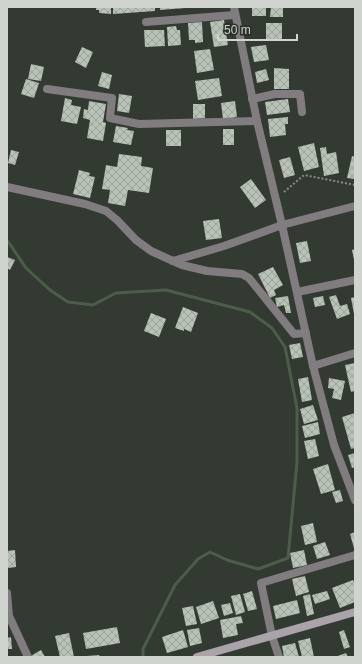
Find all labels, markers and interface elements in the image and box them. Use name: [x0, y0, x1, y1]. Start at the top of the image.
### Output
scale bar: [218, 16, 297, 42]
text: 50 m: [224, 23, 251, 37]

